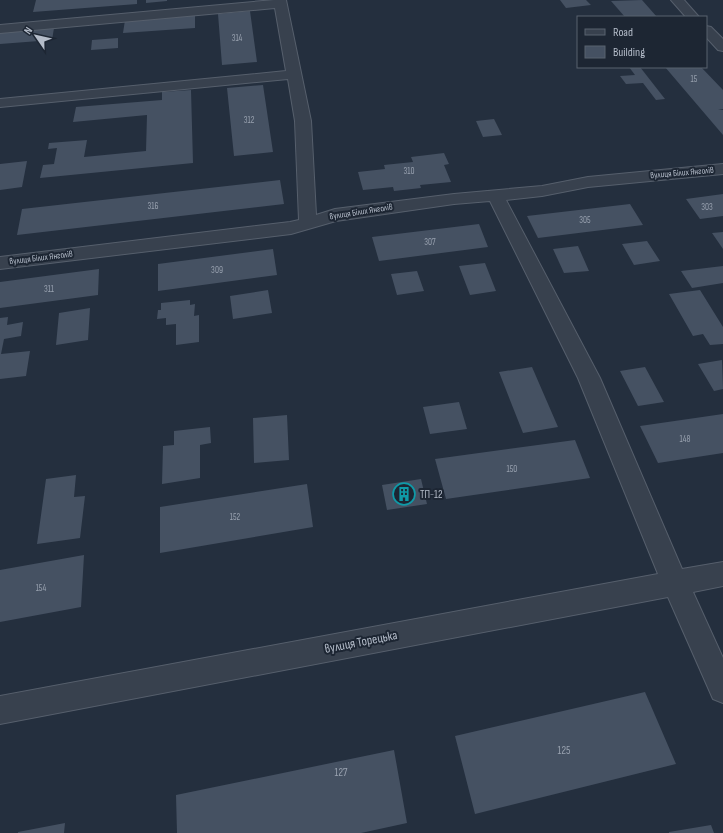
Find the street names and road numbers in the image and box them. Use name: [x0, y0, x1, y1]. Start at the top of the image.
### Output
street label: вулиця Білих Янголів: [650, 165, 714, 181]
street label: вулиця Білих Янголів: [329, 202, 394, 222]
street label: вулиця Білих Янголів: [9, 249, 74, 267]
street label: вулиця Торецька: [323, 627, 399, 657]

